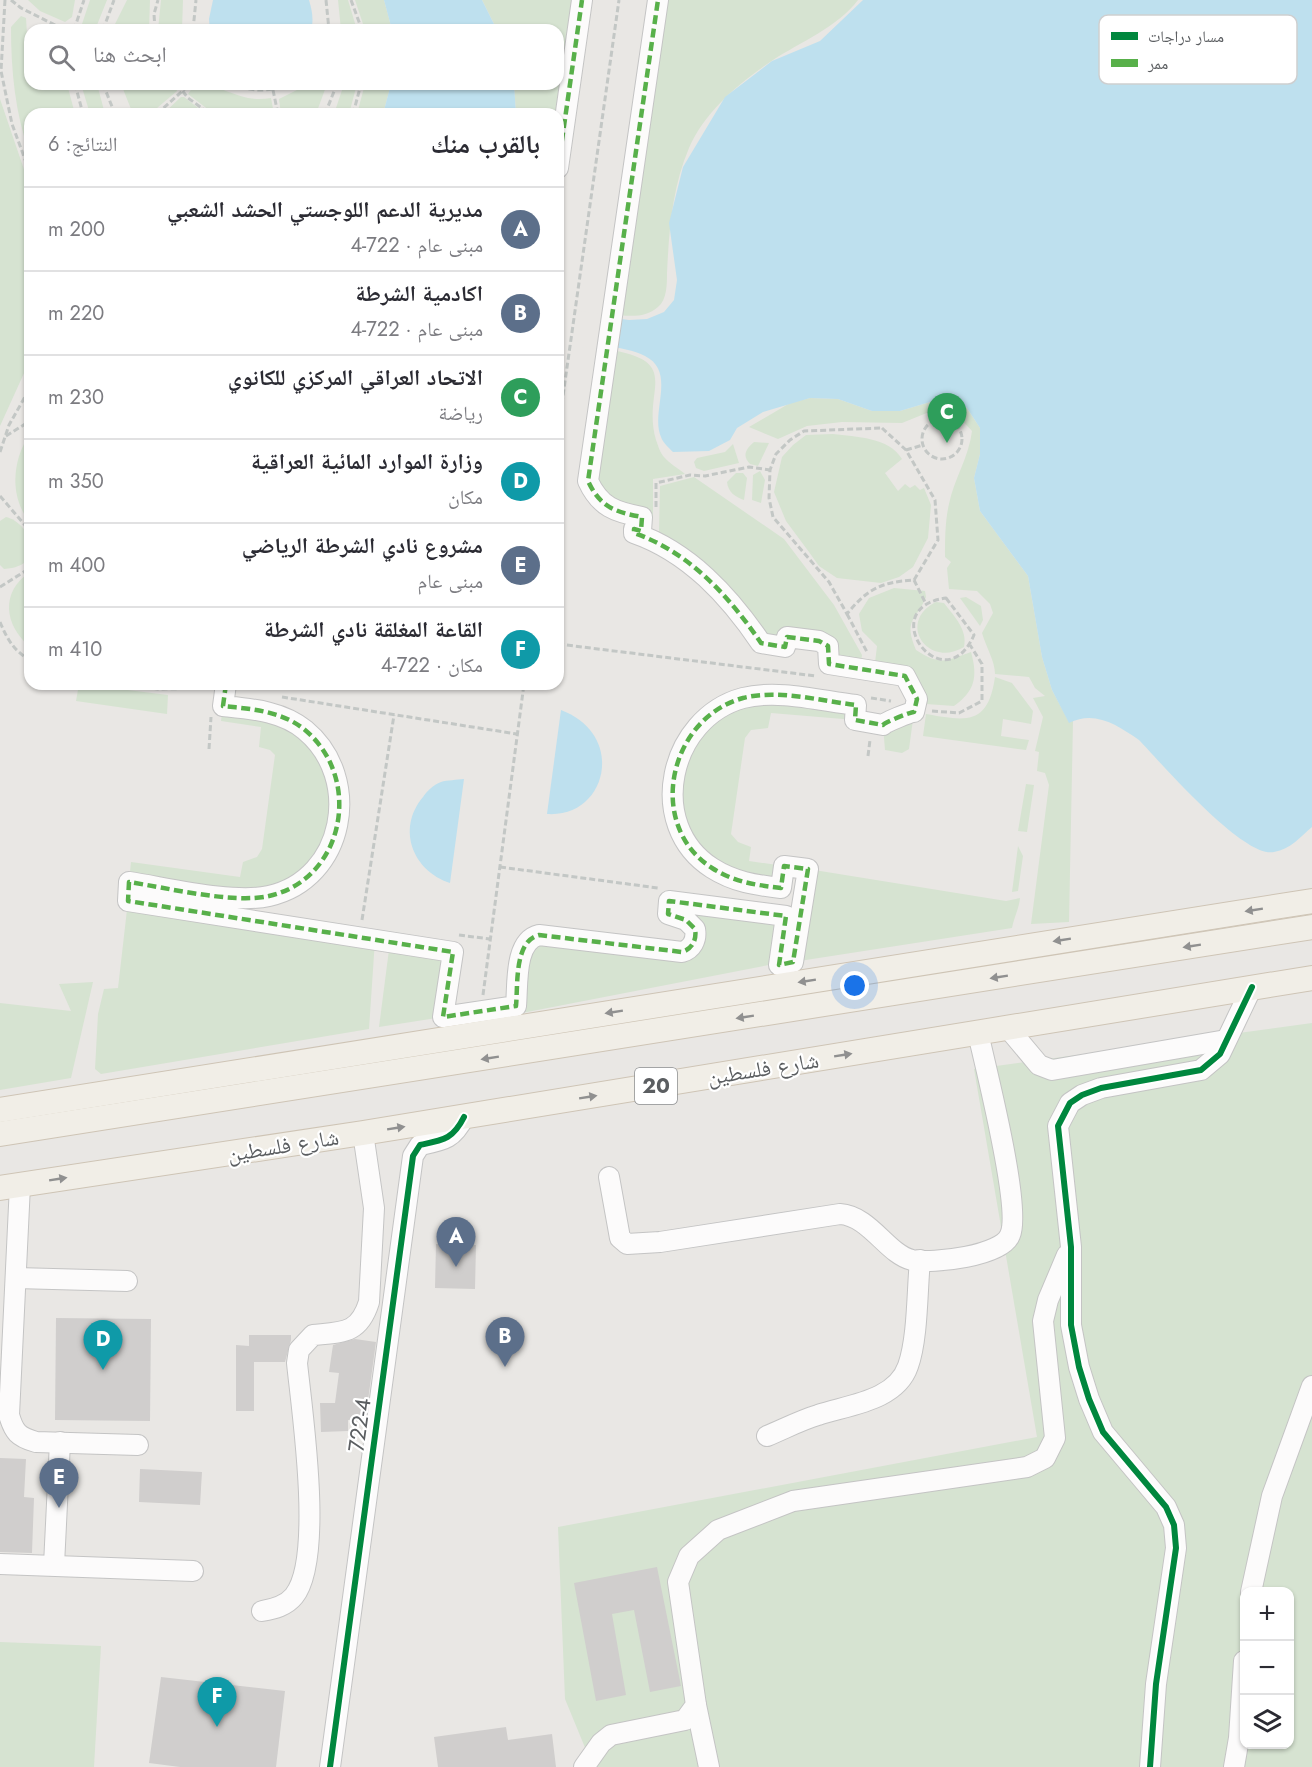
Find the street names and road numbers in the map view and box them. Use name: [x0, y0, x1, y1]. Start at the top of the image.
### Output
street label: شارع فلسطين: [705, 1043, 821, 1093]
road number: 20: [635, 1068, 677, 1104]
street label: شارع فلسطين: [225, 1120, 341, 1170]
street label: 722-4: [339, 1396, 379, 1454]

